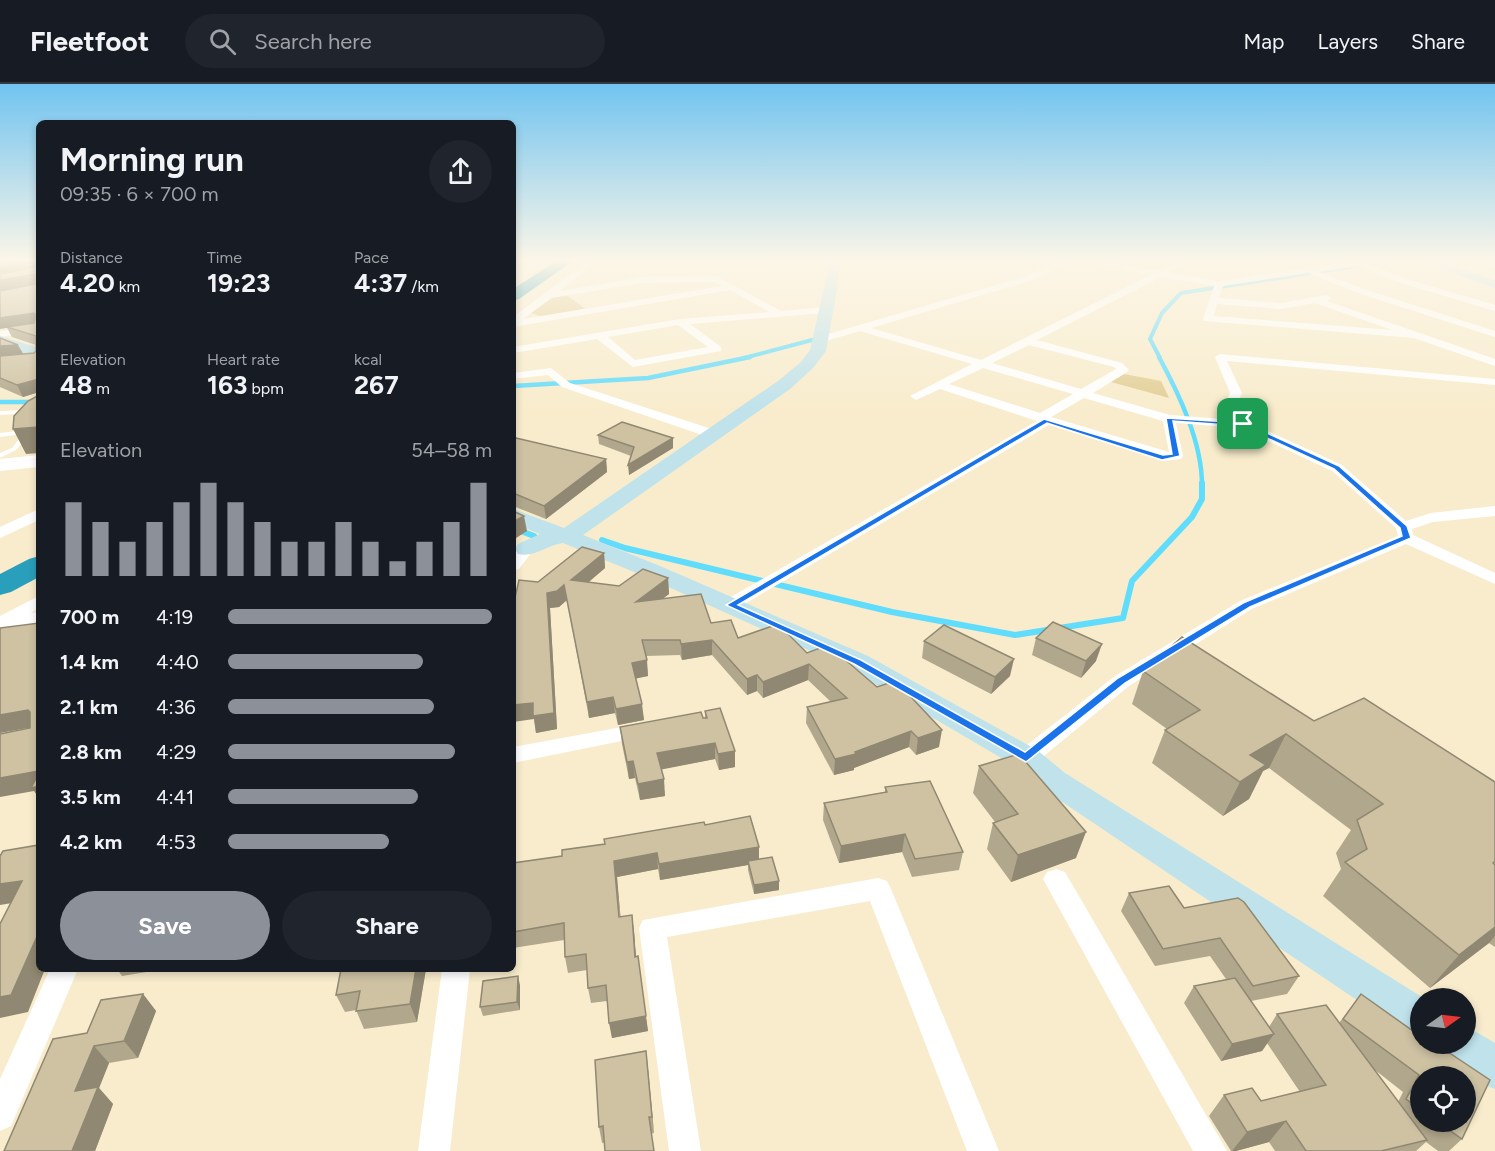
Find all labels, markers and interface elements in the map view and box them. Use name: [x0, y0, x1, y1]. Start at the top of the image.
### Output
search box: [185, 14, 605, 68]
text: Fleetfoot: [30, 24, 149, 58]
icon: search: [206, 25, 239, 58]
text: Search here: [254, 28, 372, 55]
text: Map: [1244, 29, 1284, 54]
text: Layers: [1317, 29, 1378, 54]
text: Share: [1411, 29, 1465, 54]
text: Morning run: [60, 140, 244, 179]
button: share: [429, 140, 492, 203]
text: 09:35 · 6 × 700 m: [60, 182, 219, 206]
text: Distance: [60, 248, 123, 267]
text: Time: [207, 248, 242, 267]
text: Pace: [354, 248, 389, 267]
text: 4.20: [60, 267, 115, 299]
text: 19:23: [207, 267, 270, 299]
text: 4:37: [354, 267, 407, 299]
text: km: [115, 277, 140, 296]
text: /km: [407, 277, 439, 296]
text: Elevation: [60, 350, 126, 369]
text: Heart rate: [207, 350, 280, 369]
text: kcal: [354, 350, 382, 369]
text: 48: [60, 369, 92, 401]
text: 163: [207, 369, 248, 401]
text: 267: [354, 369, 399, 401]
text: m: [92, 379, 110, 398]
text: bpm: [248, 379, 284, 398]
pin: [1217, 398, 1268, 449]
icon: arrive: [1226, 407, 1259, 440]
text: Elevation: [60, 438, 142, 462]
text: 54–58 m: [411, 438, 492, 462]
text: 700 m: [60, 605, 119, 629]
text: 4:19: [156, 605, 193, 629]
text: 1.4 km: [60, 650, 119, 674]
text: 4:40: [156, 650, 199, 674]
text: 2.1 km: [60, 695, 118, 719]
text: 4:36: [156, 695, 196, 719]
text: 2.8 km: [60, 740, 122, 764]
text: 4:29: [156, 740, 196, 764]
text: 3.5 km: [60, 785, 121, 809]
text: 4:41: [156, 785, 194, 809]
text: 4.2 km: [60, 830, 122, 854]
text: 4:53: [156, 830, 196, 854]
button: Save: [60, 891, 270, 960]
button: Share: [282, 891, 492, 960]
north arrow: [1410, 988, 1476, 1054]
map controls: [1410, 988, 1476, 1132]
button: locate: [1410, 1066, 1476, 1132]

